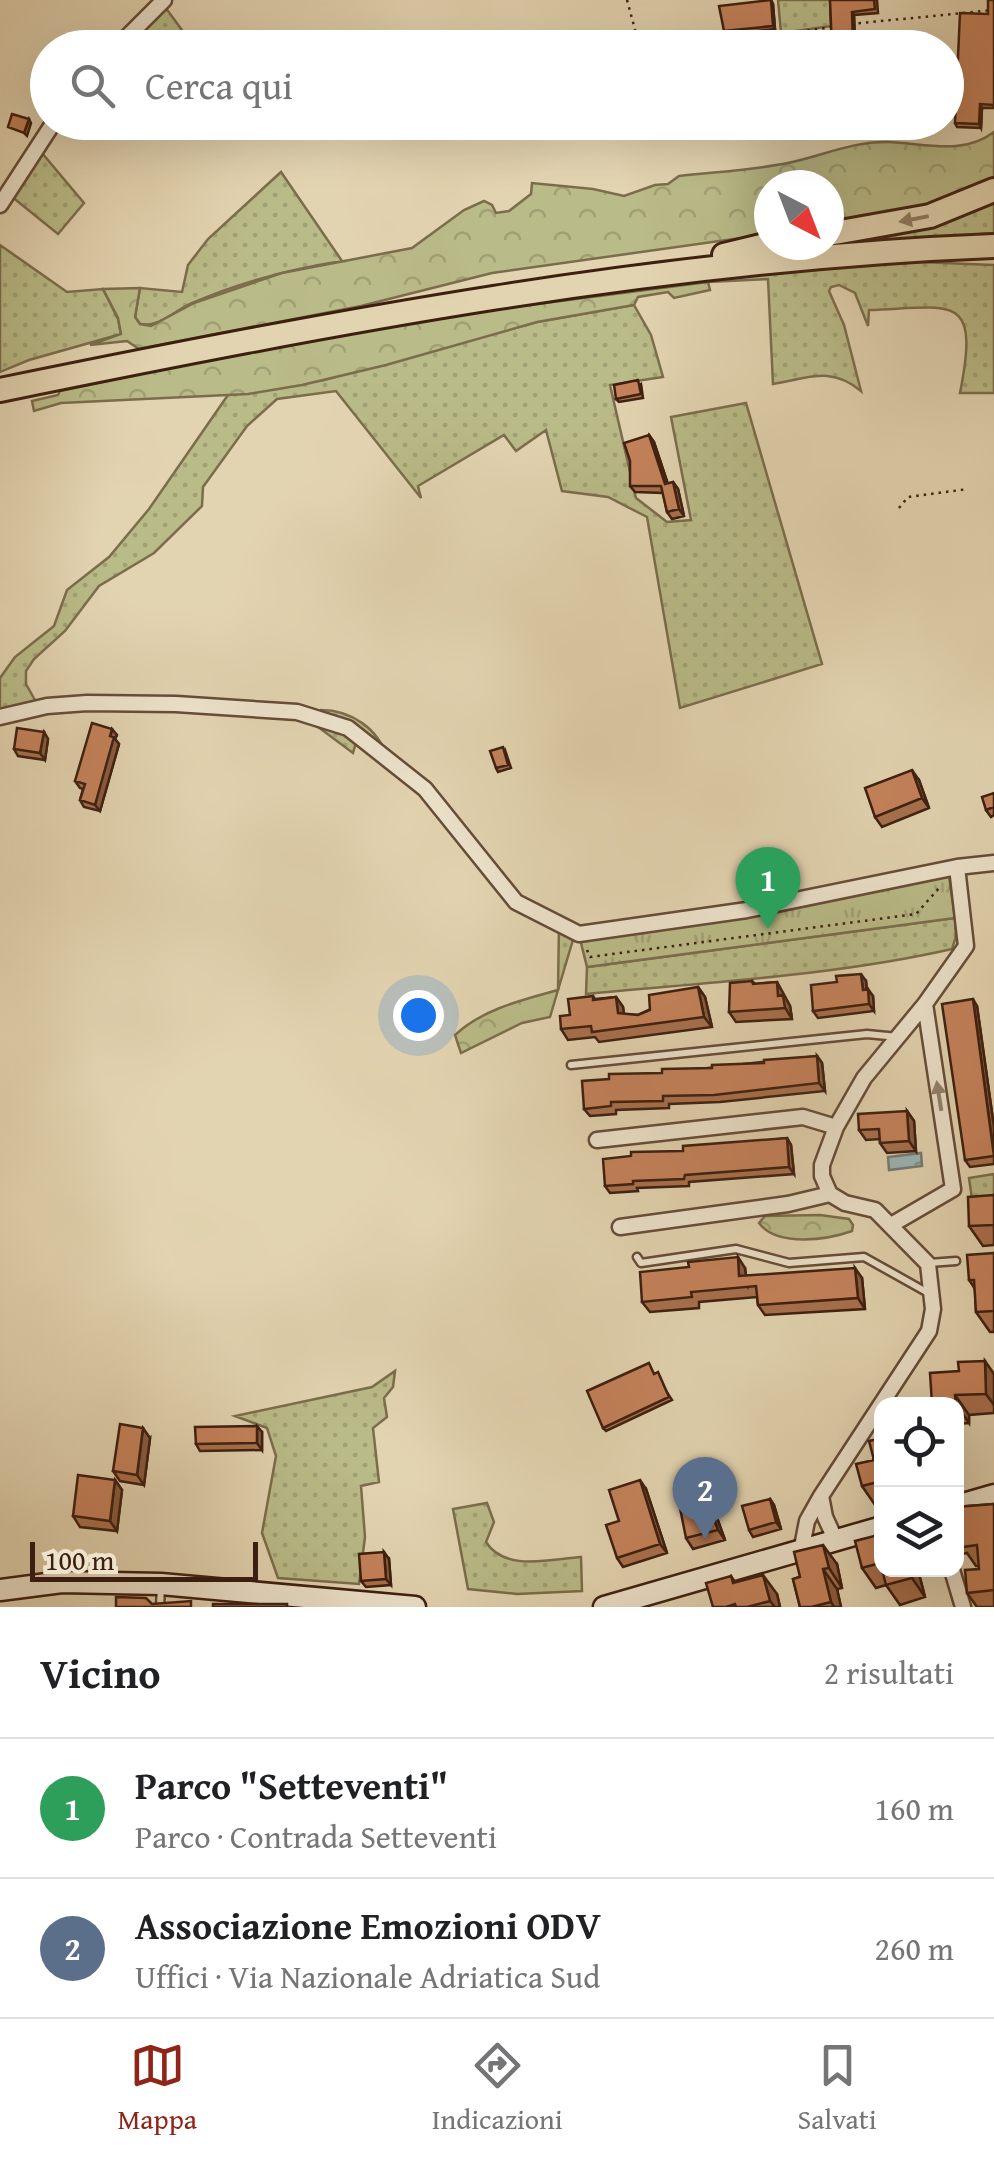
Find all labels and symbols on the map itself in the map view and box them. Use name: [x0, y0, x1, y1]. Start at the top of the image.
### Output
north arrow: [754, 170, 844, 260]
one-way arrow: [897, 212, 929, 227]
pin: 1: [736, 846, 800, 929]
your location: [393, 990, 444, 1041]
one-way arrow: [931, 1080, 946, 1112]
pin: 2: [672, 1456, 738, 1539]
scale bar: [30, 1537, 258, 1582]

